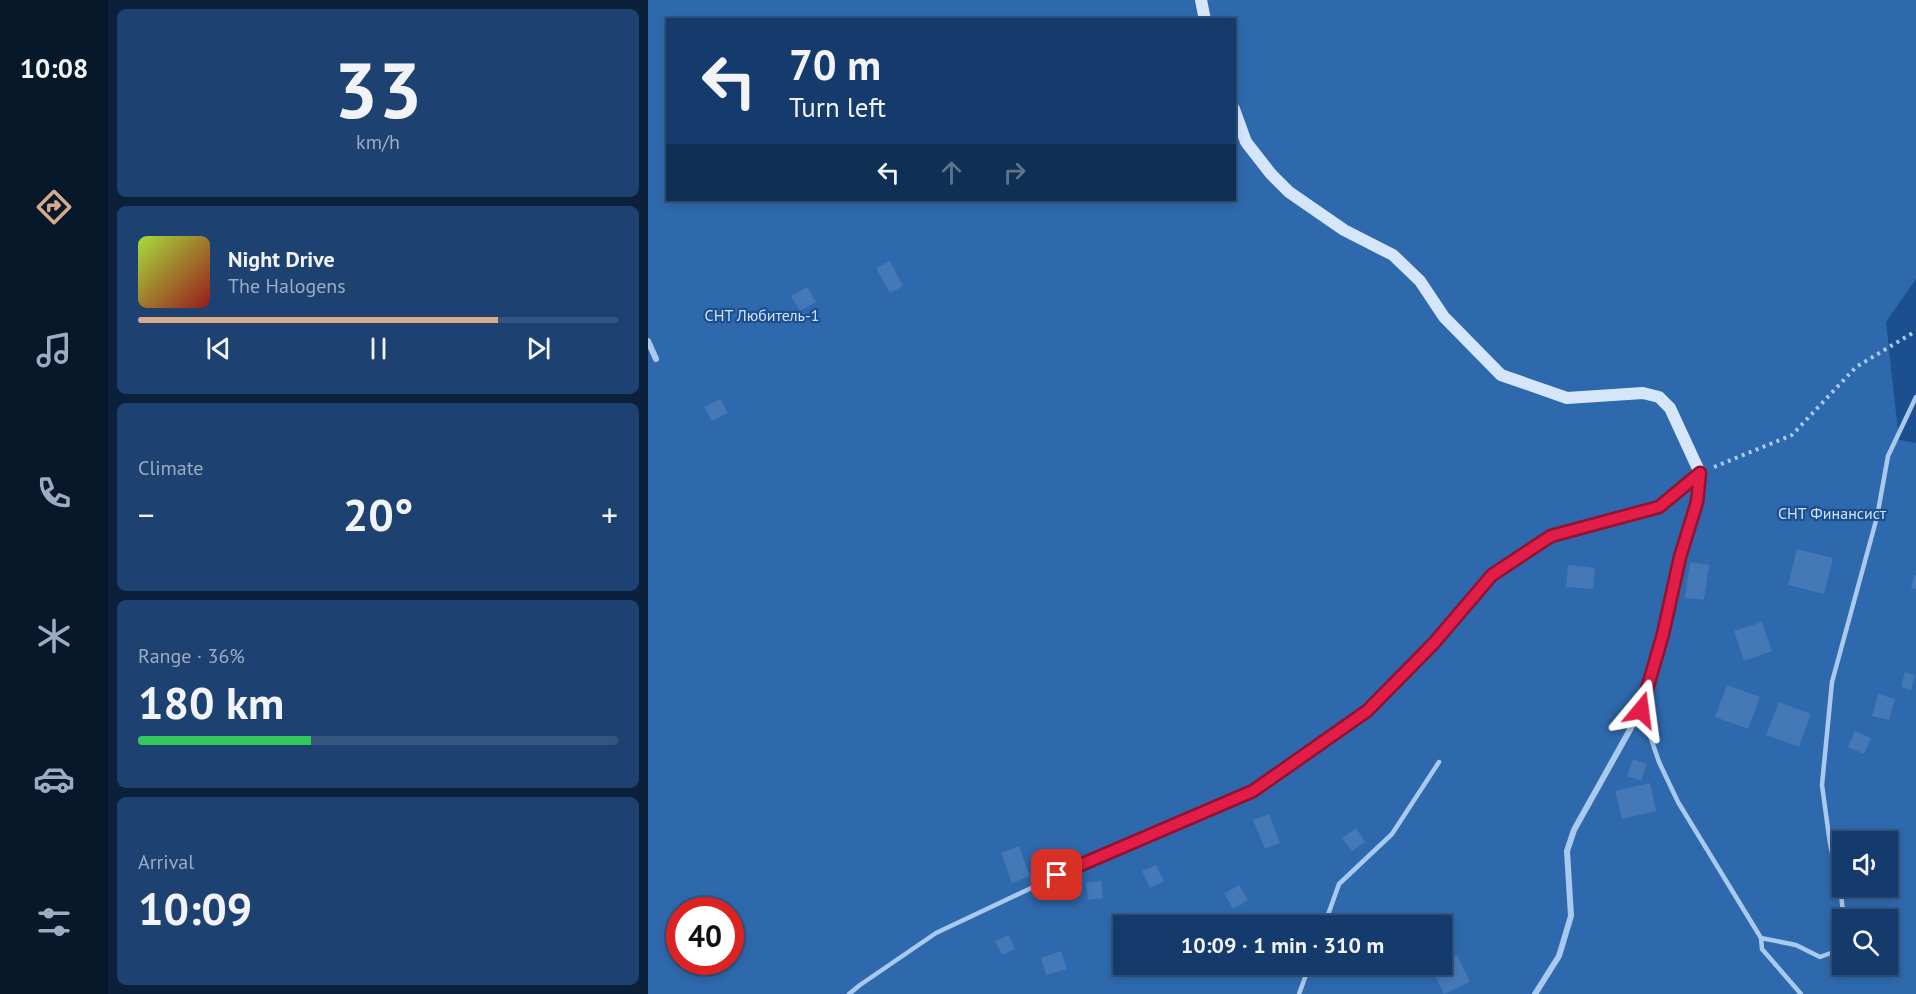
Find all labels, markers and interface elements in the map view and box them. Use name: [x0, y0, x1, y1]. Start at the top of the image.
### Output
text: 70 m: [789, 37, 881, 92]
text: 33: [334, 39, 422, 140]
icon: left: [690, 42, 768, 120]
text: 10:08: [20, 51, 88, 85]
text: Turn left: [789, 90, 886, 124]
text: km/h: [356, 129, 400, 155]
icon: left: [872, 156, 905, 189]
icon: ahead: [935, 156, 968, 189]
icon: right: [998, 156, 1031, 189]
icon: directions: [33, 186, 75, 228]
text: Night Drive: [228, 245, 335, 273]
text: The Halogens: [228, 273, 346, 299]
park label: СНТ Любитель-1: [705, 305, 819, 325]
icon: music: [33, 329, 75, 371]
icon: previous: [202, 332, 235, 365]
icon: pause: [362, 332, 395, 365]
icon: next: [522, 332, 555, 365]
text: Climate: [138, 455, 204, 481]
icon: phone: [33, 472, 75, 514]
text: 20°: [343, 485, 413, 543]
text: −: [138, 493, 155, 536]
text: +: [601, 493, 618, 536]
park label: СНТ Финансист: [1778, 503, 1887, 523]
icon: climate: [33, 615, 75, 657]
text: Range · 36%: [138, 643, 245, 669]
text: 180 km: [138, 673, 284, 731]
position arrow: [1609, 678, 1673, 742]
icon: car: [33, 758, 75, 800]
map controls: [1832, 831, 1898, 975]
button: sound: [1832, 831, 1898, 897]
text: Arrival: [138, 849, 194, 875]
pin: [1031, 849, 1082, 900]
icon: arrive: [1040, 858, 1073, 891]
text: 10:09: [138, 879, 252, 937]
speed limit sign: 40: [666, 897, 744, 975]
icon: filters: [33, 901, 75, 943]
button: search: [1832, 909, 1898, 975]
text: 10:09 · 1 min · 310 m: [1181, 931, 1384, 959]

